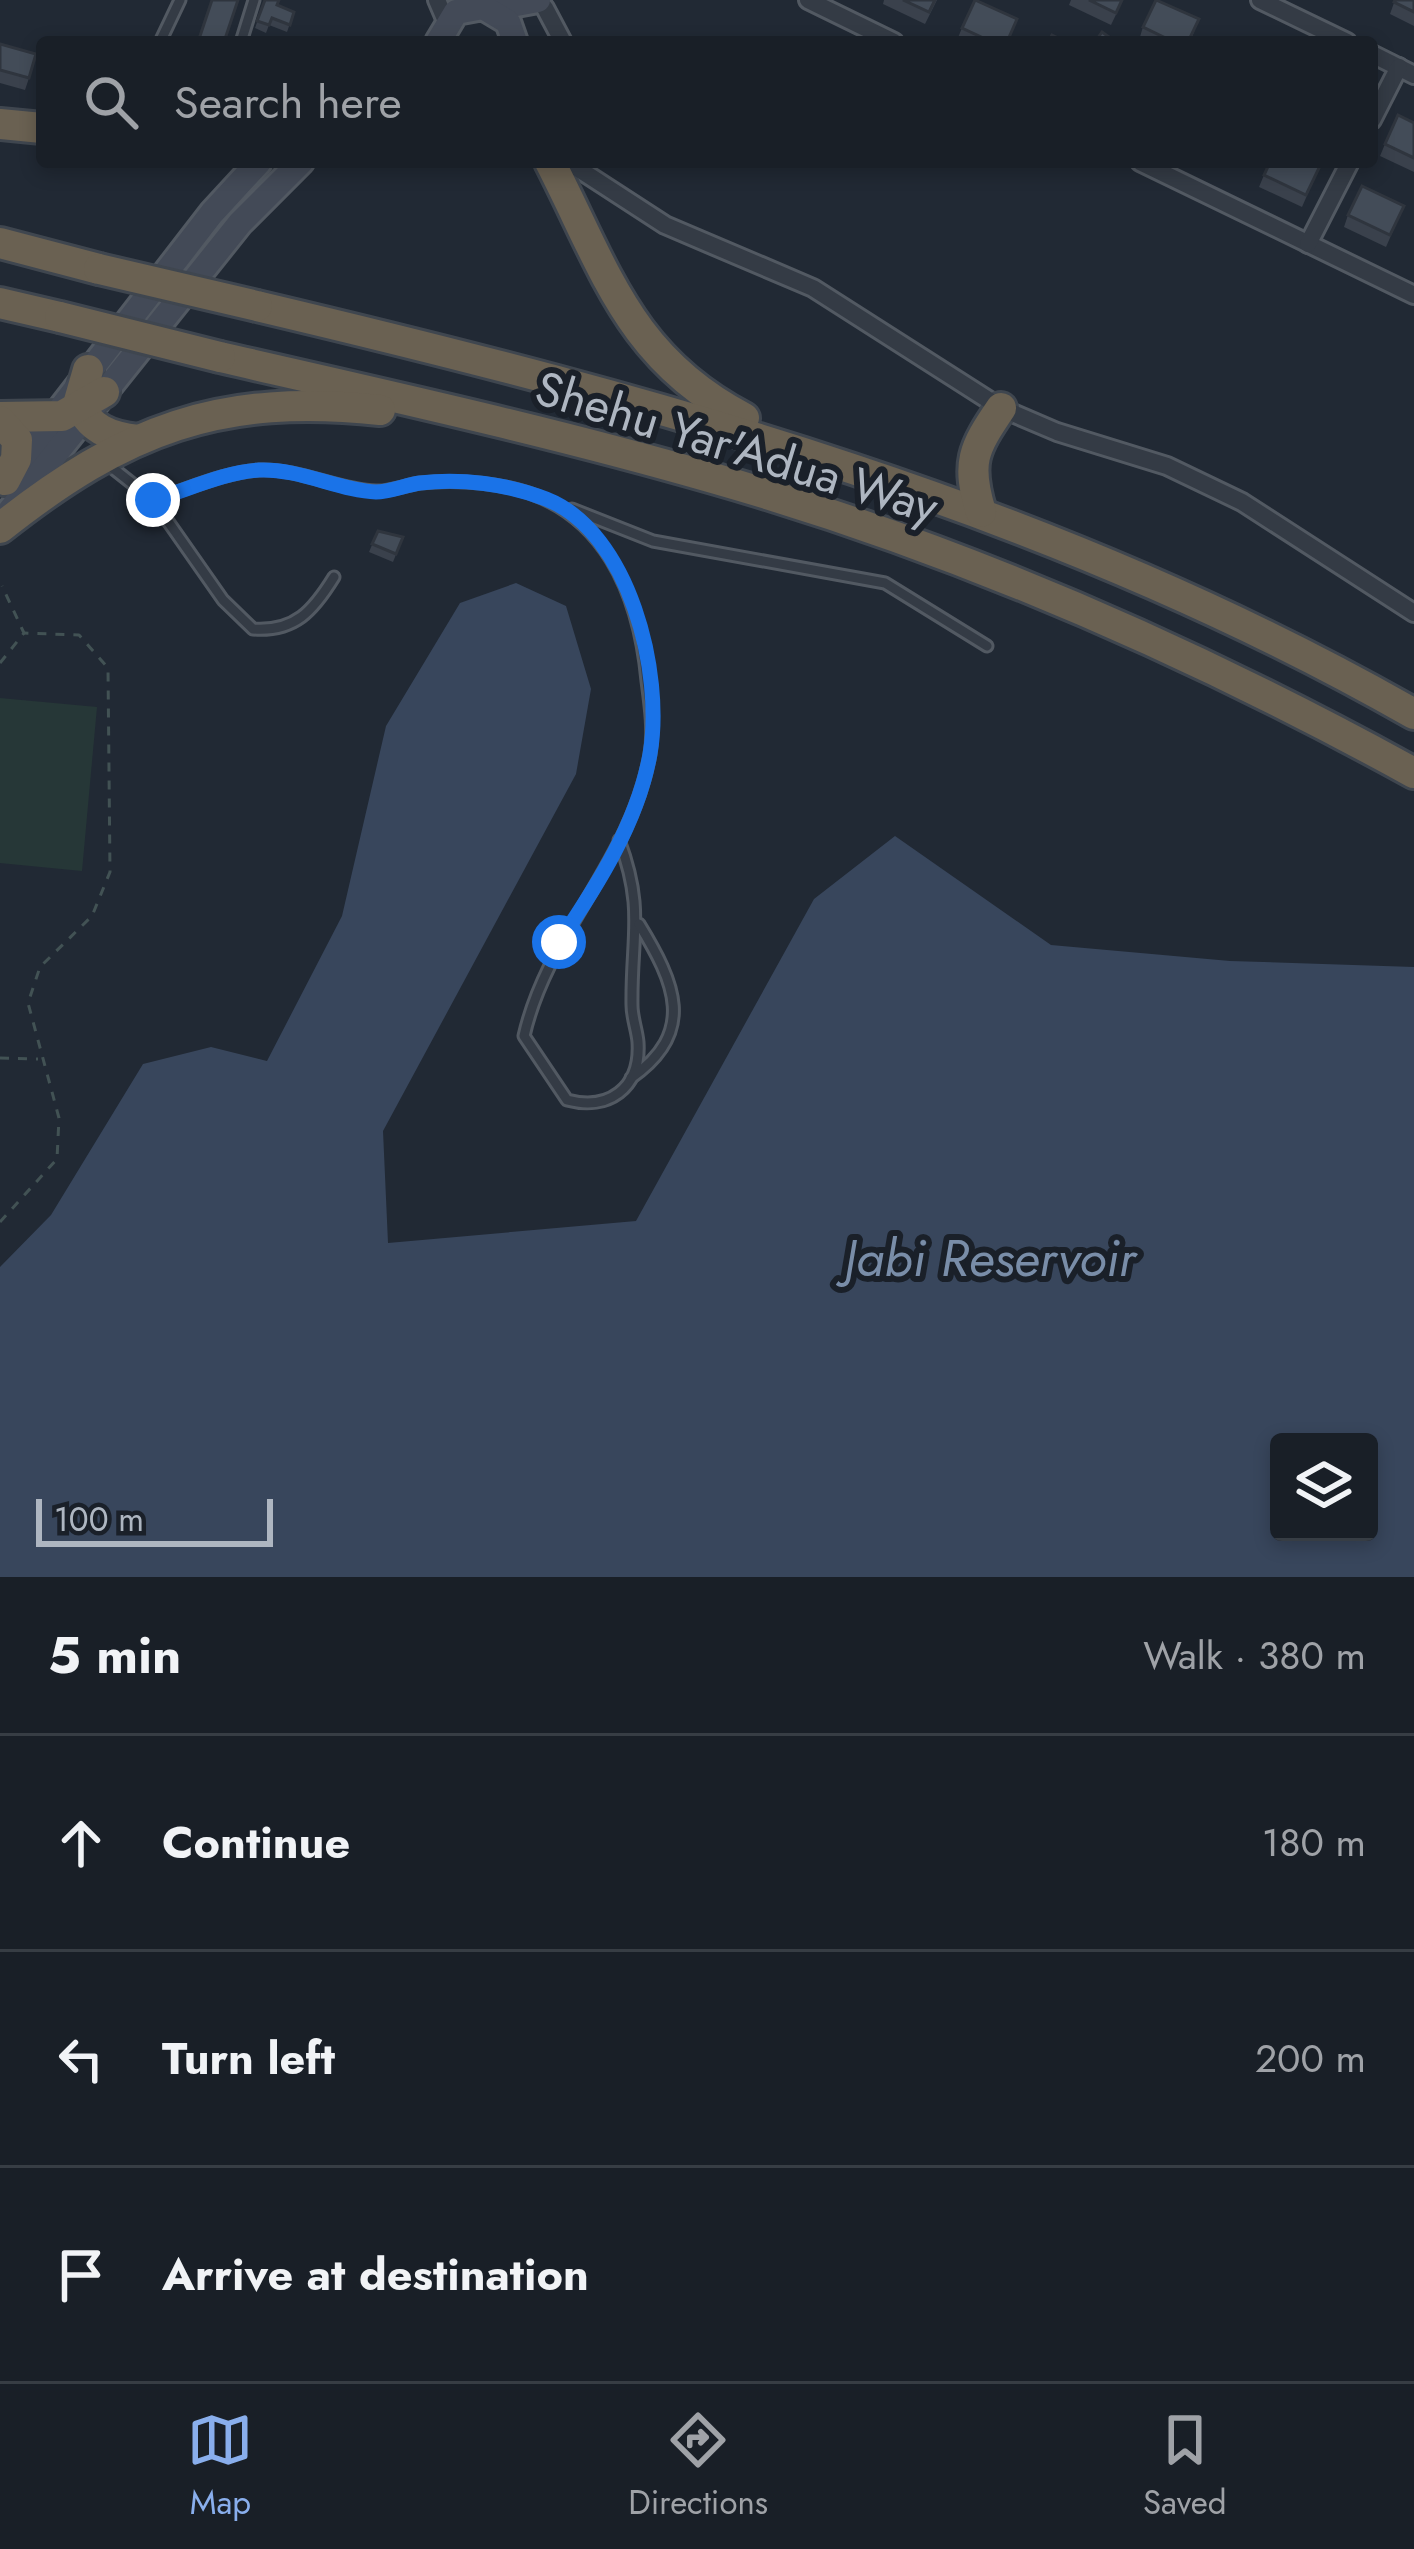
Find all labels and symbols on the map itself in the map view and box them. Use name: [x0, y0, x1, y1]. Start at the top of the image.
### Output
street label: Shehu Yar'Adua Way: [527, 353, 947, 542]
route end: [126, 473, 180, 527]
route start: [532, 915, 586, 969]
water label: Jabi Reservoir: [835, 1221, 1139, 1295]
scale bar: [36, 1493, 273, 1546]

